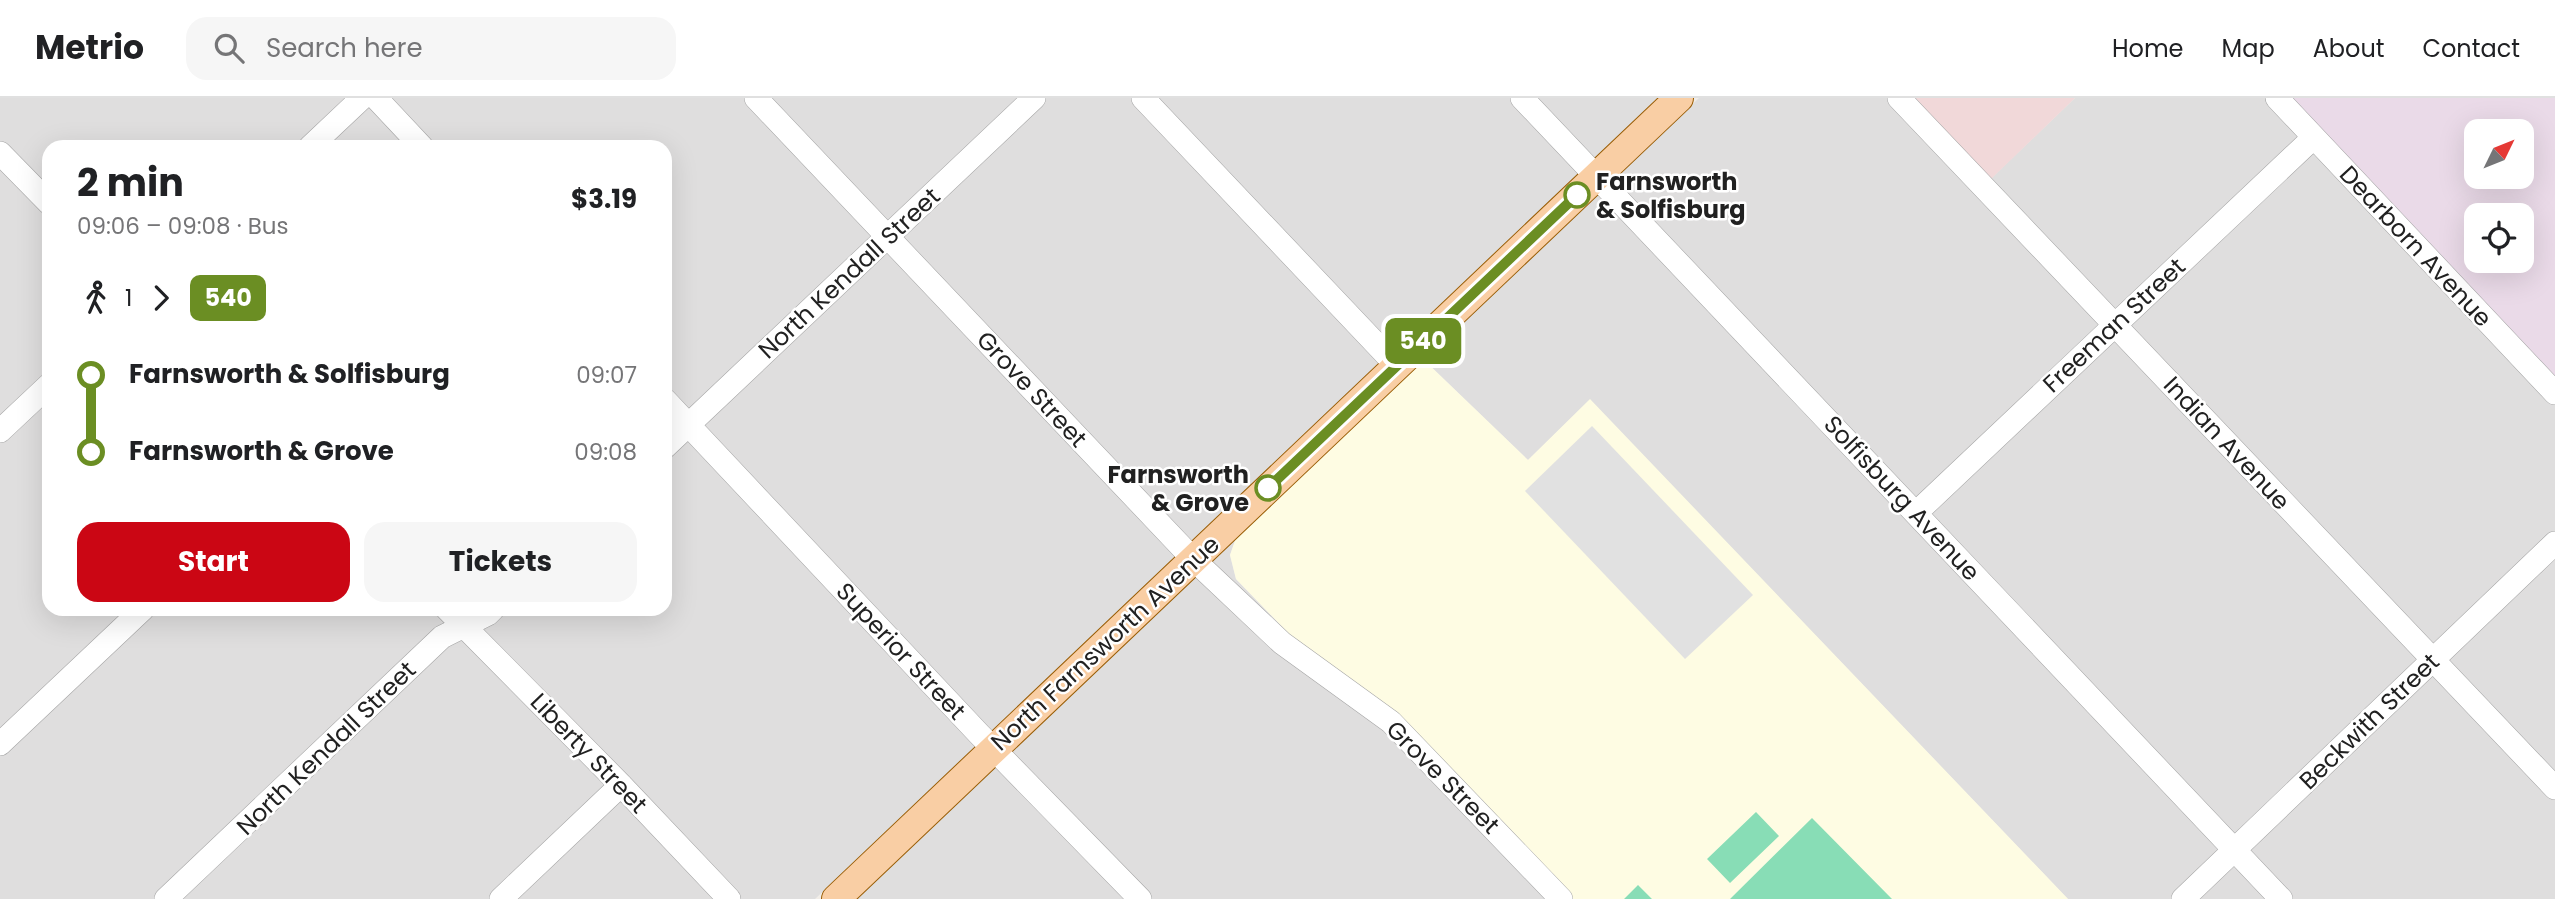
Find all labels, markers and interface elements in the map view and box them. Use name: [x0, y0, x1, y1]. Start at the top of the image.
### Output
search box: [186, 17, 676, 80]
text: Metrio: [35, 24, 144, 71]
icon: search: [210, 29, 248, 67]
text: Search here: [266, 30, 423, 66]
text: Home: [2112, 32, 2184, 65]
text: Map: [2222, 32, 2275, 65]
text: About: [2313, 32, 2384, 65]
text: Contact: [2422, 32, 2520, 65]
north arrow: [2464, 119, 2534, 189]
map controls: [2464, 119, 2534, 273]
text: 2 min: [77, 156, 184, 209]
street label: Dearborn Avenue: [2333, 158, 2499, 334]
place label: Farnsworth & Solfisburg: [1596, 165, 1746, 226]
street label: North Kendall Street: [751, 180, 947, 366]
text: $3.19: [571, 181, 637, 217]
marker: Farnsworth & Solfisburg: [1564, 182, 1590, 208]
button: locate: [2464, 203, 2534, 273]
text: 09:06 – 09:08 · Bus: [77, 210, 289, 242]
street label: Freeman Street: [2036, 250, 2192, 400]
icon: walk: [77, 279, 115, 317]
icon: forward: [142, 279, 180, 317]
text: 540: [204, 281, 252, 314]
text: 1: [125, 282, 132, 314]
line badge: 540: [1383, 318, 1463, 364]
street label: Grove Street: [969, 324, 1095, 454]
text: 540: [1399, 324, 1447, 357]
text: Farnsworth & Solfisburg: [129, 356, 450, 392]
text: 09:07: [576, 359, 637, 391]
street label: Indian Avenue: [2156, 369, 2298, 517]
street label: Solfisburg Avenue: [1817, 408, 1987, 588]
text: Farnsworth & Grove: [129, 433, 394, 469]
text: 09:08: [574, 436, 637, 468]
place label: Farnsworth & Grove: [1107, 458, 1249, 519]
marker: Farnsworth & Grove: [1255, 475, 1281, 501]
button: Start: [77, 522, 350, 602]
button: Tickets: [364, 522, 637, 602]
street label: North Farnsworth Avenue: [984, 528, 1226, 758]
street label: Superior Street: [829, 575, 973, 727]
street label: Beckwith Street: [2292, 646, 2446, 796]
street label: North Kendall Street: [229, 654, 423, 842]
street label: Liberty Street: [523, 686, 655, 820]
street label: Grove Street: [1379, 713, 1507, 841]

